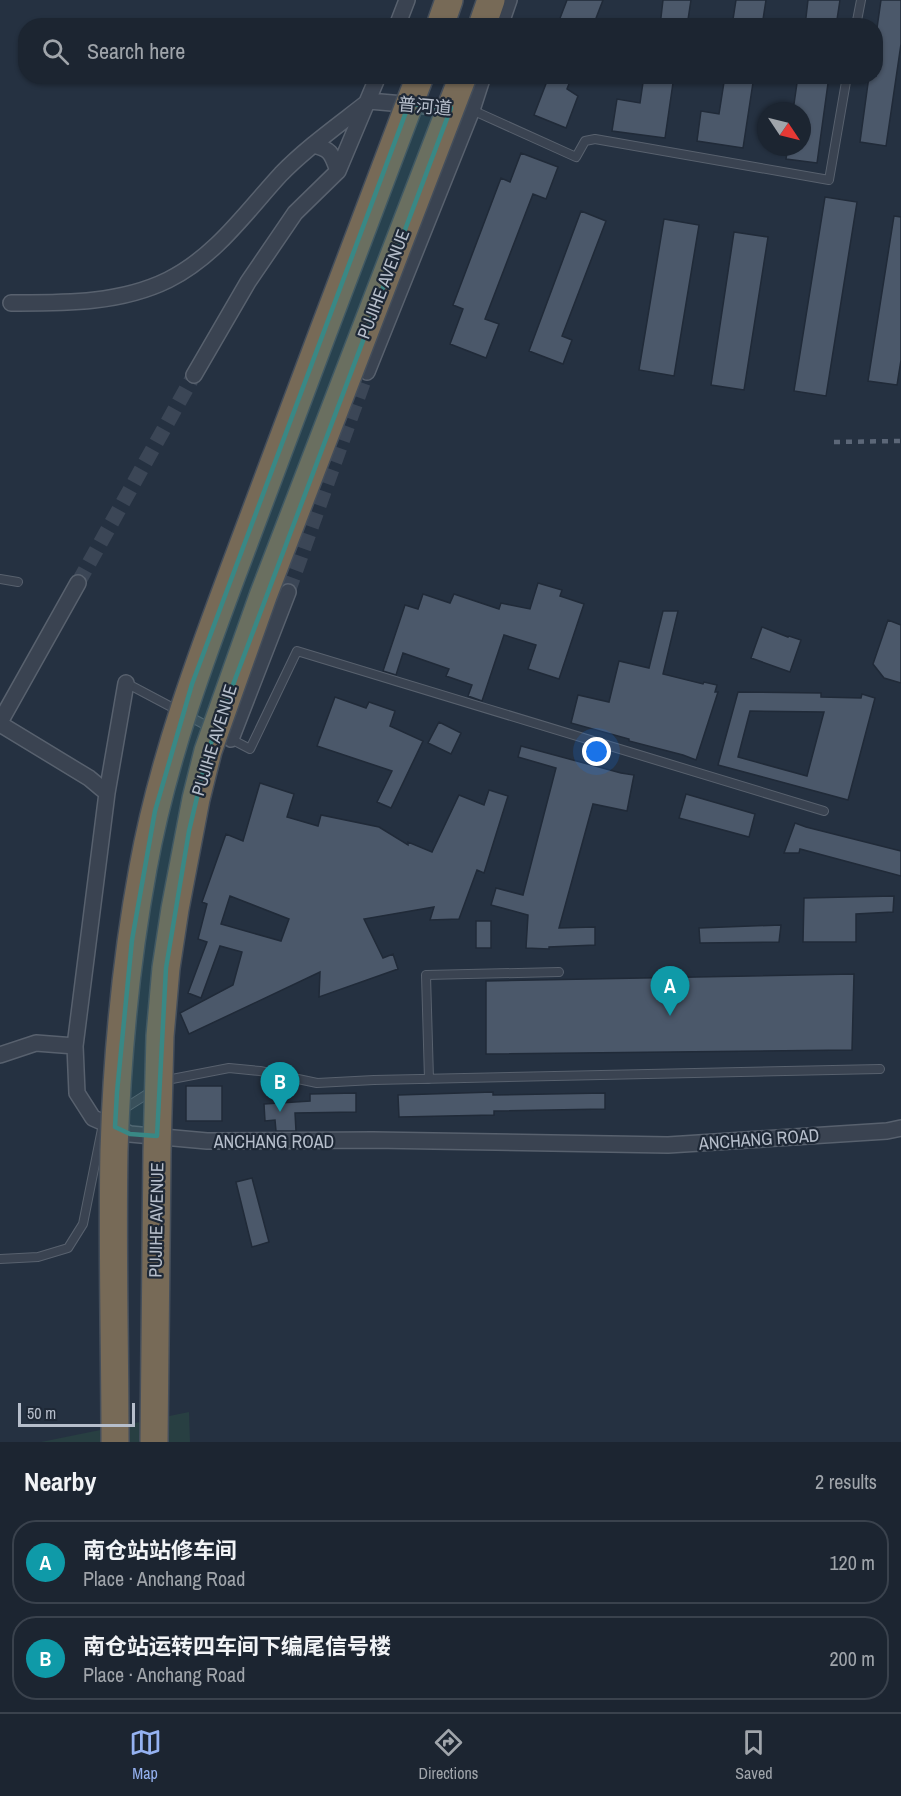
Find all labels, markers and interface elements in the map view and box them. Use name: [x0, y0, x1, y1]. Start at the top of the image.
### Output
search box: [18, 18, 883, 84]
icon: search: [39, 35, 72, 68]
text: Search here: [87, 36, 185, 66]
street label: 普河道: [397, 91, 453, 121]
north arrow: [757, 102, 811, 156]
street label: PUJIHE AVENUE: [351, 226, 415, 342]
street label: PUJIHE AVENUE: [185, 681, 243, 799]
your location: [582, 737, 611, 766]
pin: A: [650, 966, 690, 1016]
pin: B: [260, 1062, 300, 1112]
street label: ANCHANG ROAD: [697, 1122, 820, 1156]
street label: ANCHANG ROAD: [213, 1129, 334, 1154]
street label: PUJIHE AVENUE: [142, 1162, 170, 1278]
scale bar: [18, 1400, 135, 1428]
text: 50 m: [27, 1402, 56, 1424]
text: Nearby: [24, 1464, 96, 1499]
text: 2 results: [815, 1468, 877, 1495]
text: 南仓站站修车间: [83, 1535, 237, 1565]
text: A: [40, 1549, 51, 1576]
text: 120 m: [829, 1549, 875, 1576]
text: Place · Anchang Road: [83, 1565, 245, 1592]
text: 南仓站运转四车间下编尾信号楼: [83, 1631, 391, 1661]
text: B: [40, 1645, 51, 1672]
text: 200 m: [829, 1645, 875, 1672]
text: Place · Anchang Road: [83, 1661, 245, 1688]
tab: Map: [129, 1726, 162, 1784]
tab: Directions: [419, 1726, 478, 1784]
tab: Saved: [735, 1726, 773, 1784]

